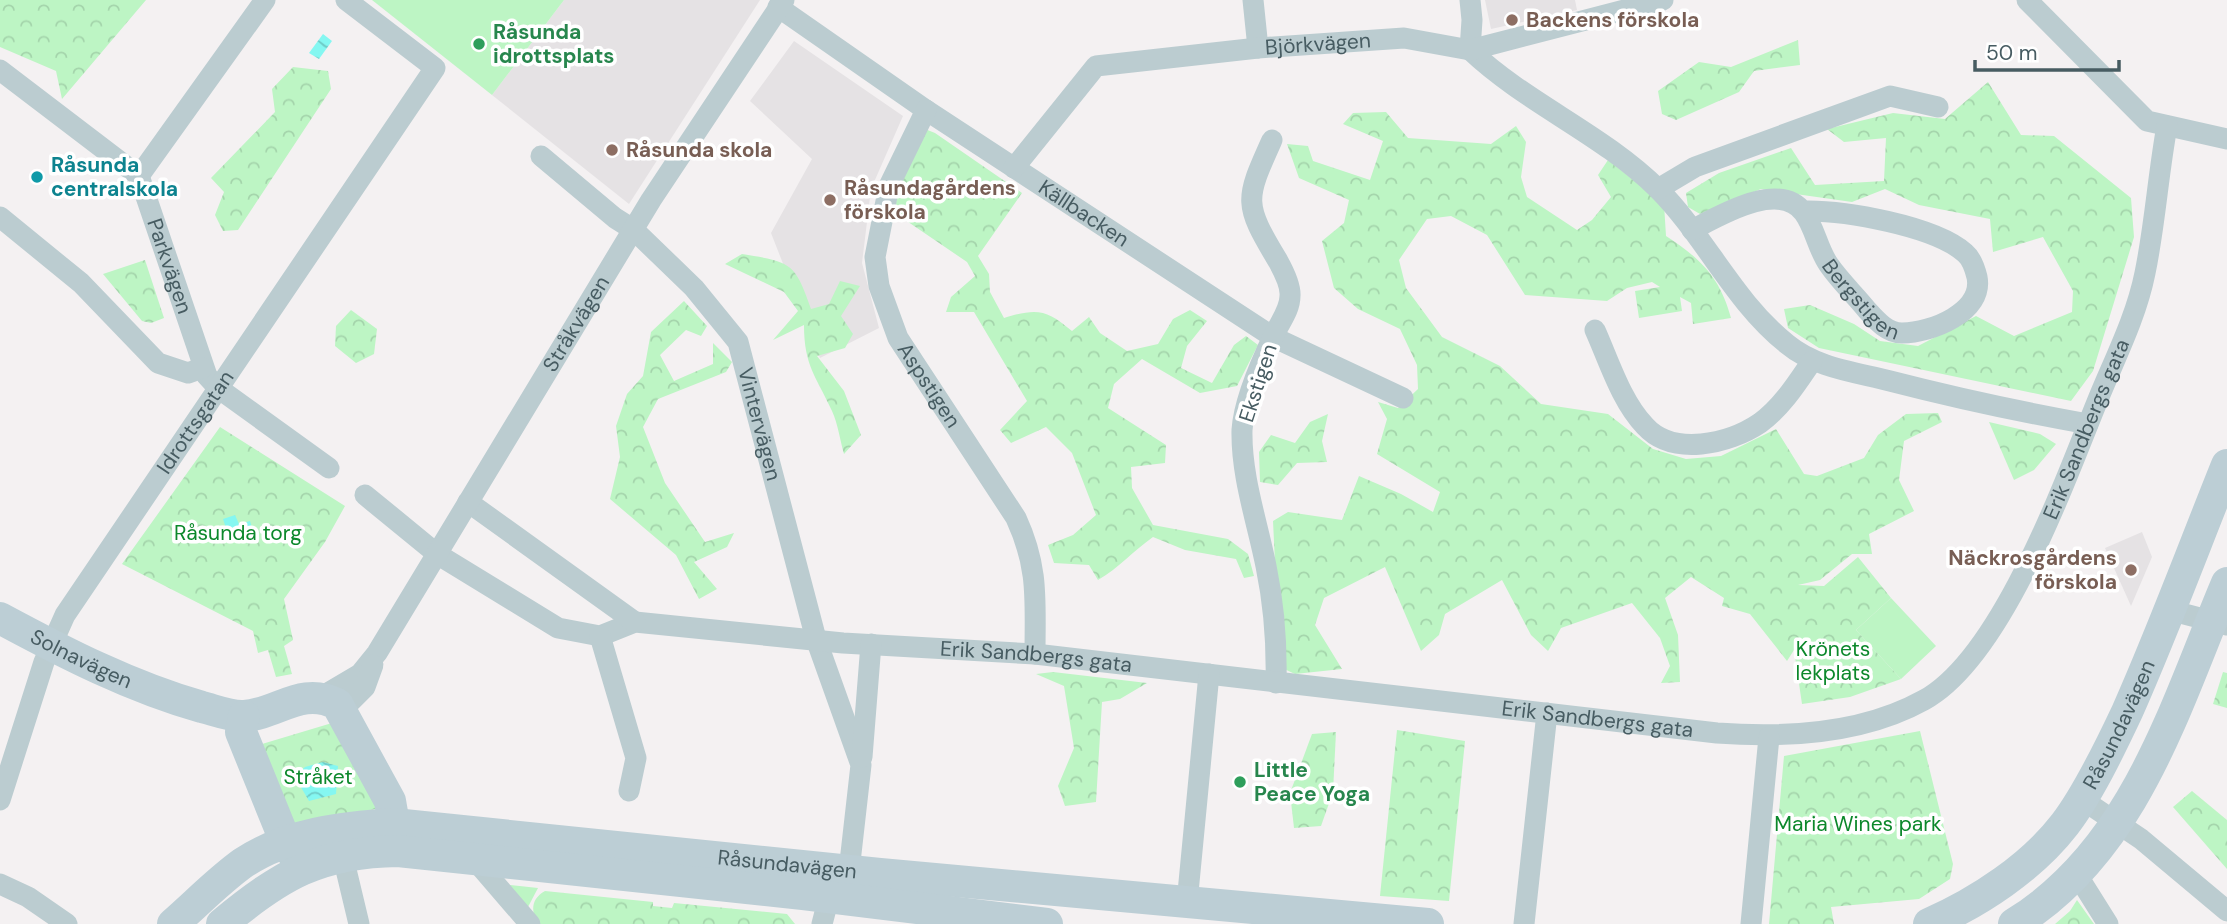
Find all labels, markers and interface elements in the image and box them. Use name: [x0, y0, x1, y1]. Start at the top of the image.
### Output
place label: Backens förskola: [1526, 6, 1699, 34]
marker: Backens förskola: [1504, 12, 1520, 28]
place label: Råsunda idrottsplats: [493, 18, 615, 70]
street label: Björkvägen: [1264, 26, 1372, 61]
scale bar: [1975, 28, 2118, 72]
marker: Råsunda idrottsplats: [471, 36, 487, 52]
text: 50 m: [1986, 39, 2037, 67]
place label: Råsunda skola: [626, 136, 772, 164]
marker: Råsunda skola: [604, 142, 620, 158]
place label: Råsunda centralskola: [51, 151, 178, 203]
marker: Råsunda centralskola: [29, 169, 45, 185]
street label: Källbacken: [1033, 173, 1135, 253]
place label: Råsundagårdens förskola: [844, 174, 1016, 226]
marker: Råsundagårdens förskola: [822, 192, 838, 208]
street label: Parkvägen: [140, 215, 199, 317]
street label: Bergstigen: [1815, 254, 1903, 347]
street label: Stråkvägen: [536, 271, 616, 377]
street label: Erik Sandbergs gata: [2037, 335, 2136, 524]
street label: Aspstigen: [891, 337, 967, 433]
street label: Ekstigen: [1232, 340, 1284, 426]
street label: Vintervägen: [731, 364, 788, 484]
street label: Idrottsgatan: [150, 365, 240, 479]
park label: Råsunda torg: [174, 519, 302, 547]
place label: Näckrosgårdens förskola: [1948, 544, 2117, 596]
marker: Näckrosgårdens förskola: [2123, 562, 2139, 578]
street label: Solnavägen: [25, 623, 136, 695]
street label: Erik Sandbergs gata: [939, 635, 1134, 679]
park label: Krönets lekplats: [1796, 635, 1870, 687]
street label: Råsundavägen: [2076, 656, 2162, 794]
street label: Erik Sandbergs gata: [1500, 694, 1695, 744]
place label: Little Peace Yoga: [1254, 756, 1370, 808]
park label: Stråket: [283, 763, 353, 791]
marker: Little Peace Yoga: [1232, 774, 1248, 790]
park label: Maria Wines park: [1774, 810, 1942, 838]
street label: Råsundavägen: [716, 843, 858, 886]

